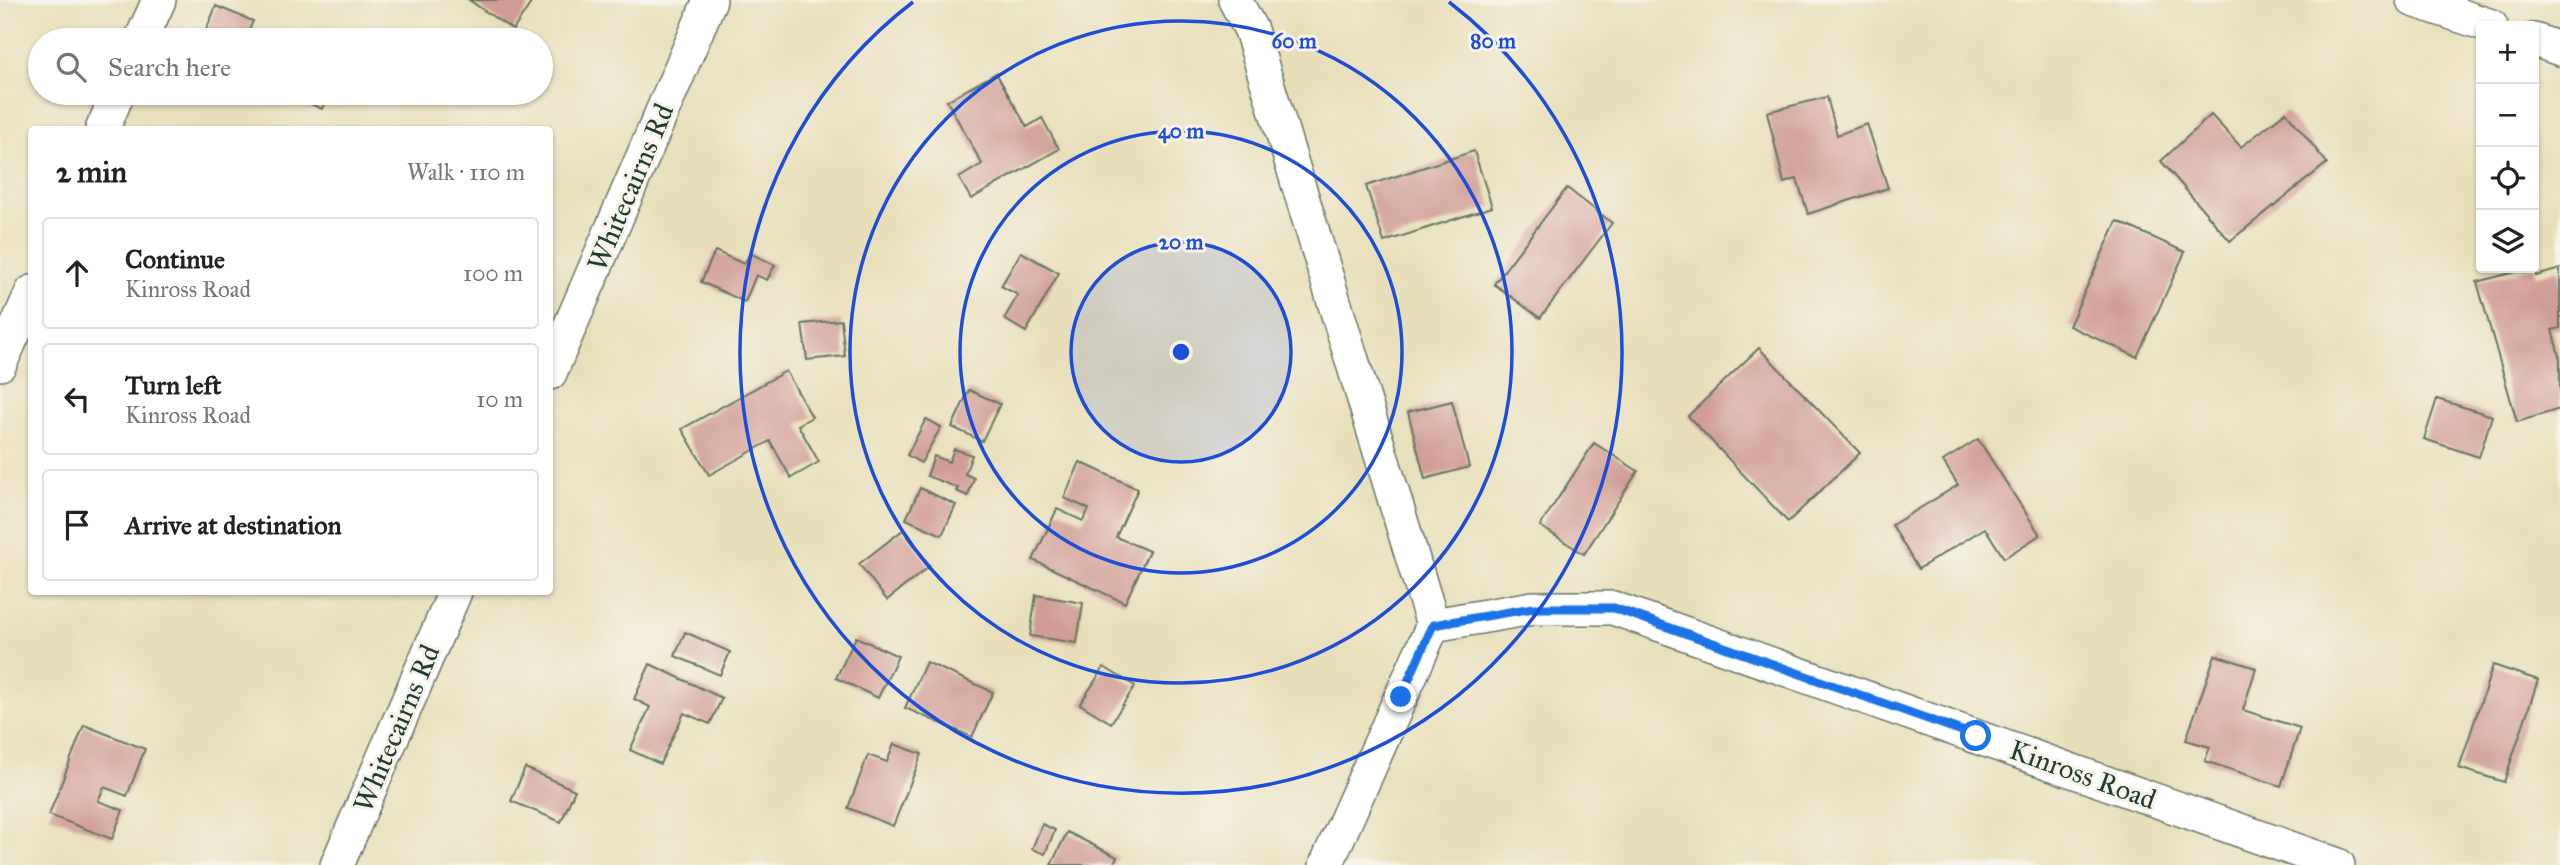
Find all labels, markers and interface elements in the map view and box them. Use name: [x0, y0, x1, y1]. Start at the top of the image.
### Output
map controls: [2476, 21, 2539, 273]
button: +: [2476, 21, 2539, 84]
search box: [28, 28, 553, 105]
text: 60 m: [1271, 28, 1317, 54]
text: 80 m: [1470, 28, 1516, 54]
icon: search: [52, 48, 90, 86]
text: Search here: [108, 51, 231, 83]
button: −: [2476, 84, 2539, 147]
street label: Whitecairns Rd: [580, 98, 681, 276]
text: 40 m: [1158, 118, 1204, 144]
button: locate: [2476, 147, 2539, 210]
text: 2 min: [56, 154, 127, 190]
text: Walk · 110 m: [407, 158, 525, 186]
button: layers: [2476, 210, 2539, 273]
text: 20 m: [1159, 229, 1204, 255]
text: Continue: [125, 243, 225, 275]
icon: ahead: [58, 254, 96, 292]
text: 100 m: [463, 259, 523, 287]
text: Kinross Road: [125, 275, 251, 303]
centre of rings: [1169, 340, 1193, 364]
text: Turn left: [125, 369, 221, 401]
icon: left: [58, 380, 96, 418]
text: 10 m: [476, 385, 523, 413]
text: Kinross Road: [125, 401, 251, 429]
icon: arrive: [58, 506, 96, 544]
text: Arrive at destination: [125, 509, 342, 541]
street label: Whitecairns Rd: [346, 639, 447, 817]
route end: [1385, 681, 1416, 712]
route start: [1960, 720, 1991, 751]
street label: Kinross Road: [2005, 732, 2161, 817]

